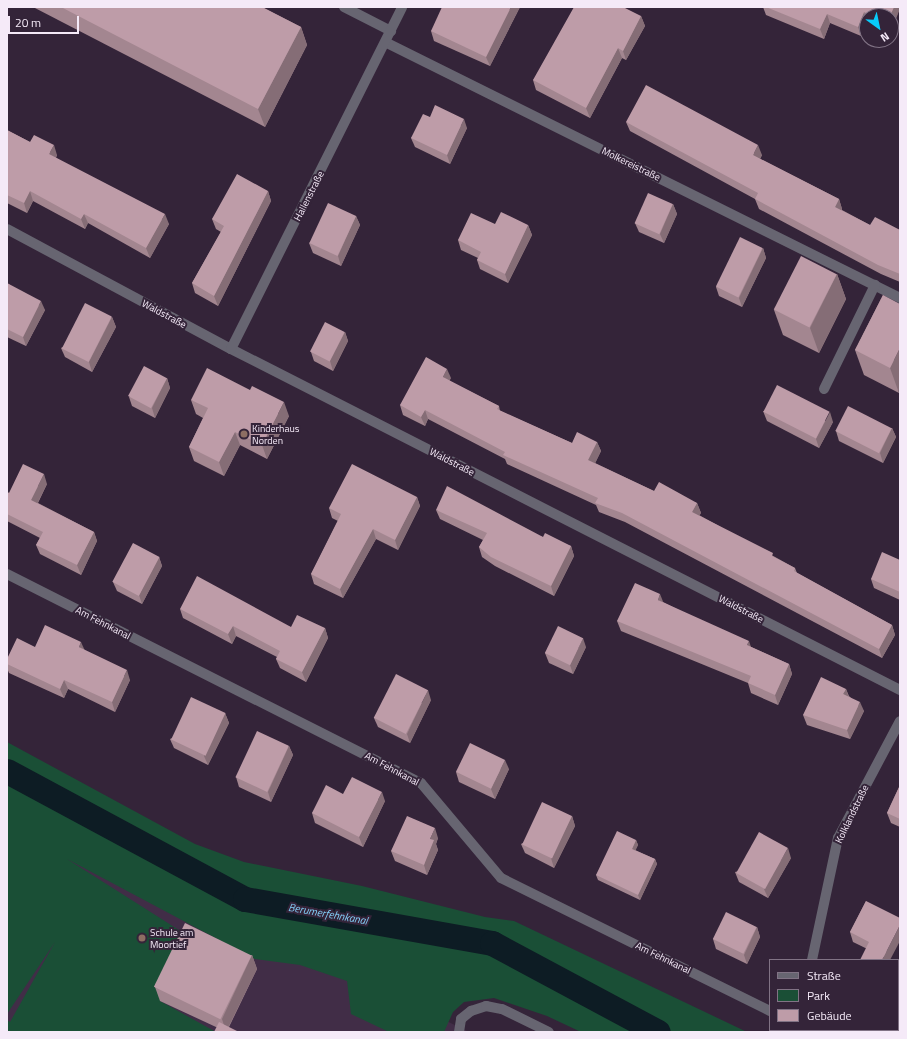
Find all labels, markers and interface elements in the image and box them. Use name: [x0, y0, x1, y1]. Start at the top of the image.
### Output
scale bar: [10, 8, 81, 34]
north arrow: [859, 8, 899, 48]
text: 20 m: [15, 13, 41, 32]
text: N: [877, 28, 893, 46]
street label: Molkereistraße: [600, 145, 662, 183]
street label: Hallenstraße: [291, 169, 327, 223]
street label: Waldstraße: [140, 297, 188, 331]
place label: Kinderhaus Norden: [252, 422, 299, 446]
marker: Kinderhaus Norden: [239, 429, 249, 439]
street label: Waldstraße: [428, 446, 476, 478]
street label: Waldstraße: [717, 593, 765, 625]
street label: Am Fehnkanal: [74, 604, 132, 642]
street label: Am Fehnkanal: [363, 750, 421, 788]
street label: Kolklandstraße: [833, 783, 871, 845]
water label: Berumerfehnkanal: [287, 901, 369, 927]
place label: Schule am Moortief: [150, 926, 193, 950]
marker: Schule am Moortief: [137, 933, 147, 943]
street label: Am Fehnkanal: [633, 939, 693, 977]
legend: [769, 959, 899, 1031]
text: Straße: [807, 966, 841, 985]
text: Park: [807, 986, 830, 1005]
text: Gebäude: [807, 1006, 852, 1025]

